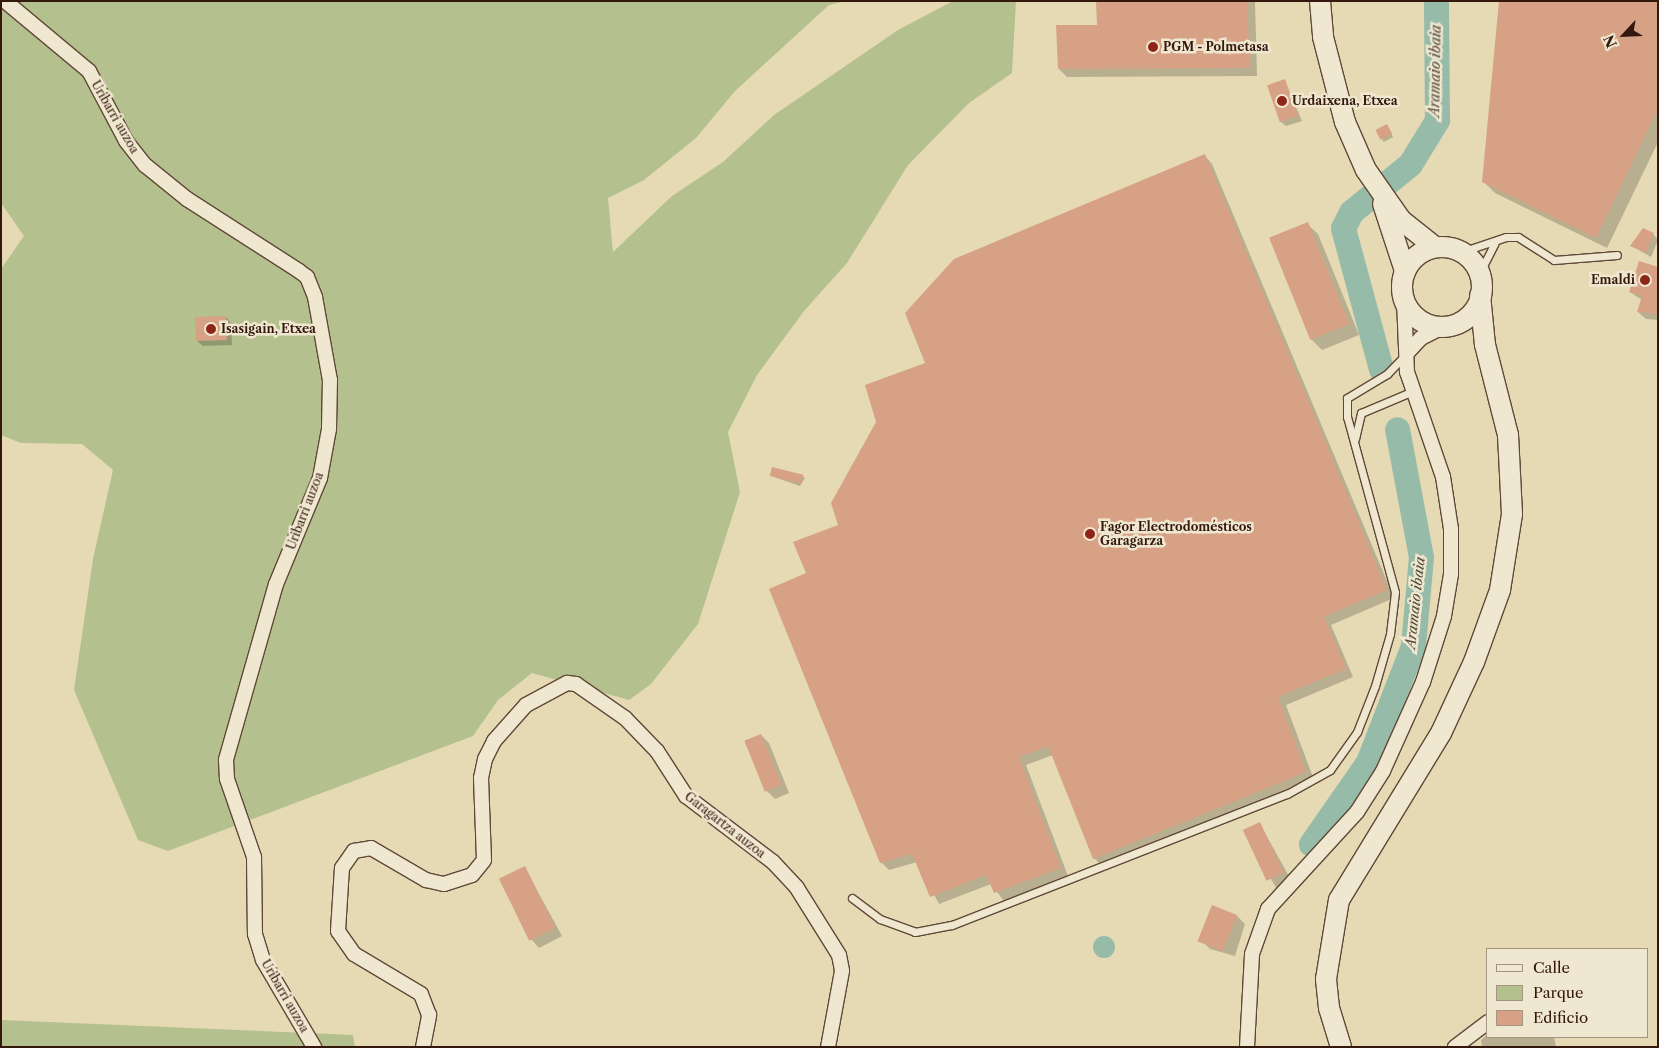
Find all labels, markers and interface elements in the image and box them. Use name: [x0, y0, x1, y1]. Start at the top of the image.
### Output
north arrow: [1599, 10, 1649, 60]
water label: Aramaio ibaia: [1426, 25, 1444, 117]
text: N: [1600, 32, 1621, 51]
place label: PGM - Polmetasa: [1163, 40, 1269, 54]
marker: PGM - Polmetasa: [1147, 41, 1159, 53]
street label: Uribarri auzoa: [88, 78, 142, 156]
place label: Urdaixena, Etxea: [1292, 94, 1398, 108]
marker: Urdaixena, Etxea: [1276, 95, 1288, 107]
place label: Emaldi: [1591, 273, 1635, 287]
marker: Emaldi: [1639, 274, 1651, 286]
place label: Isasigain, Etxea: [221, 322, 316, 336]
marker: Isasigain, Etxea: [205, 323, 217, 335]
street label: Uribarri auzoa: [284, 470, 326, 552]
place label: Fagor Electrodomésticos Garagarza: [1100, 520, 1252, 548]
marker: Fagor Electrodomésticos Garagarza: [1084, 528, 1096, 540]
water label: Aramaio ibaia: [1402, 556, 1428, 650]
street label: Garagartza auzoa: [682, 789, 768, 861]
legend: [1486, 948, 1649, 1038]
street label: Uribarri auzoa: [258, 957, 312, 1035]
text: Calle: [1533, 958, 1570, 977]
text: Parque: [1533, 983, 1583, 1002]
text: Edificio: [1533, 1008, 1588, 1027]

